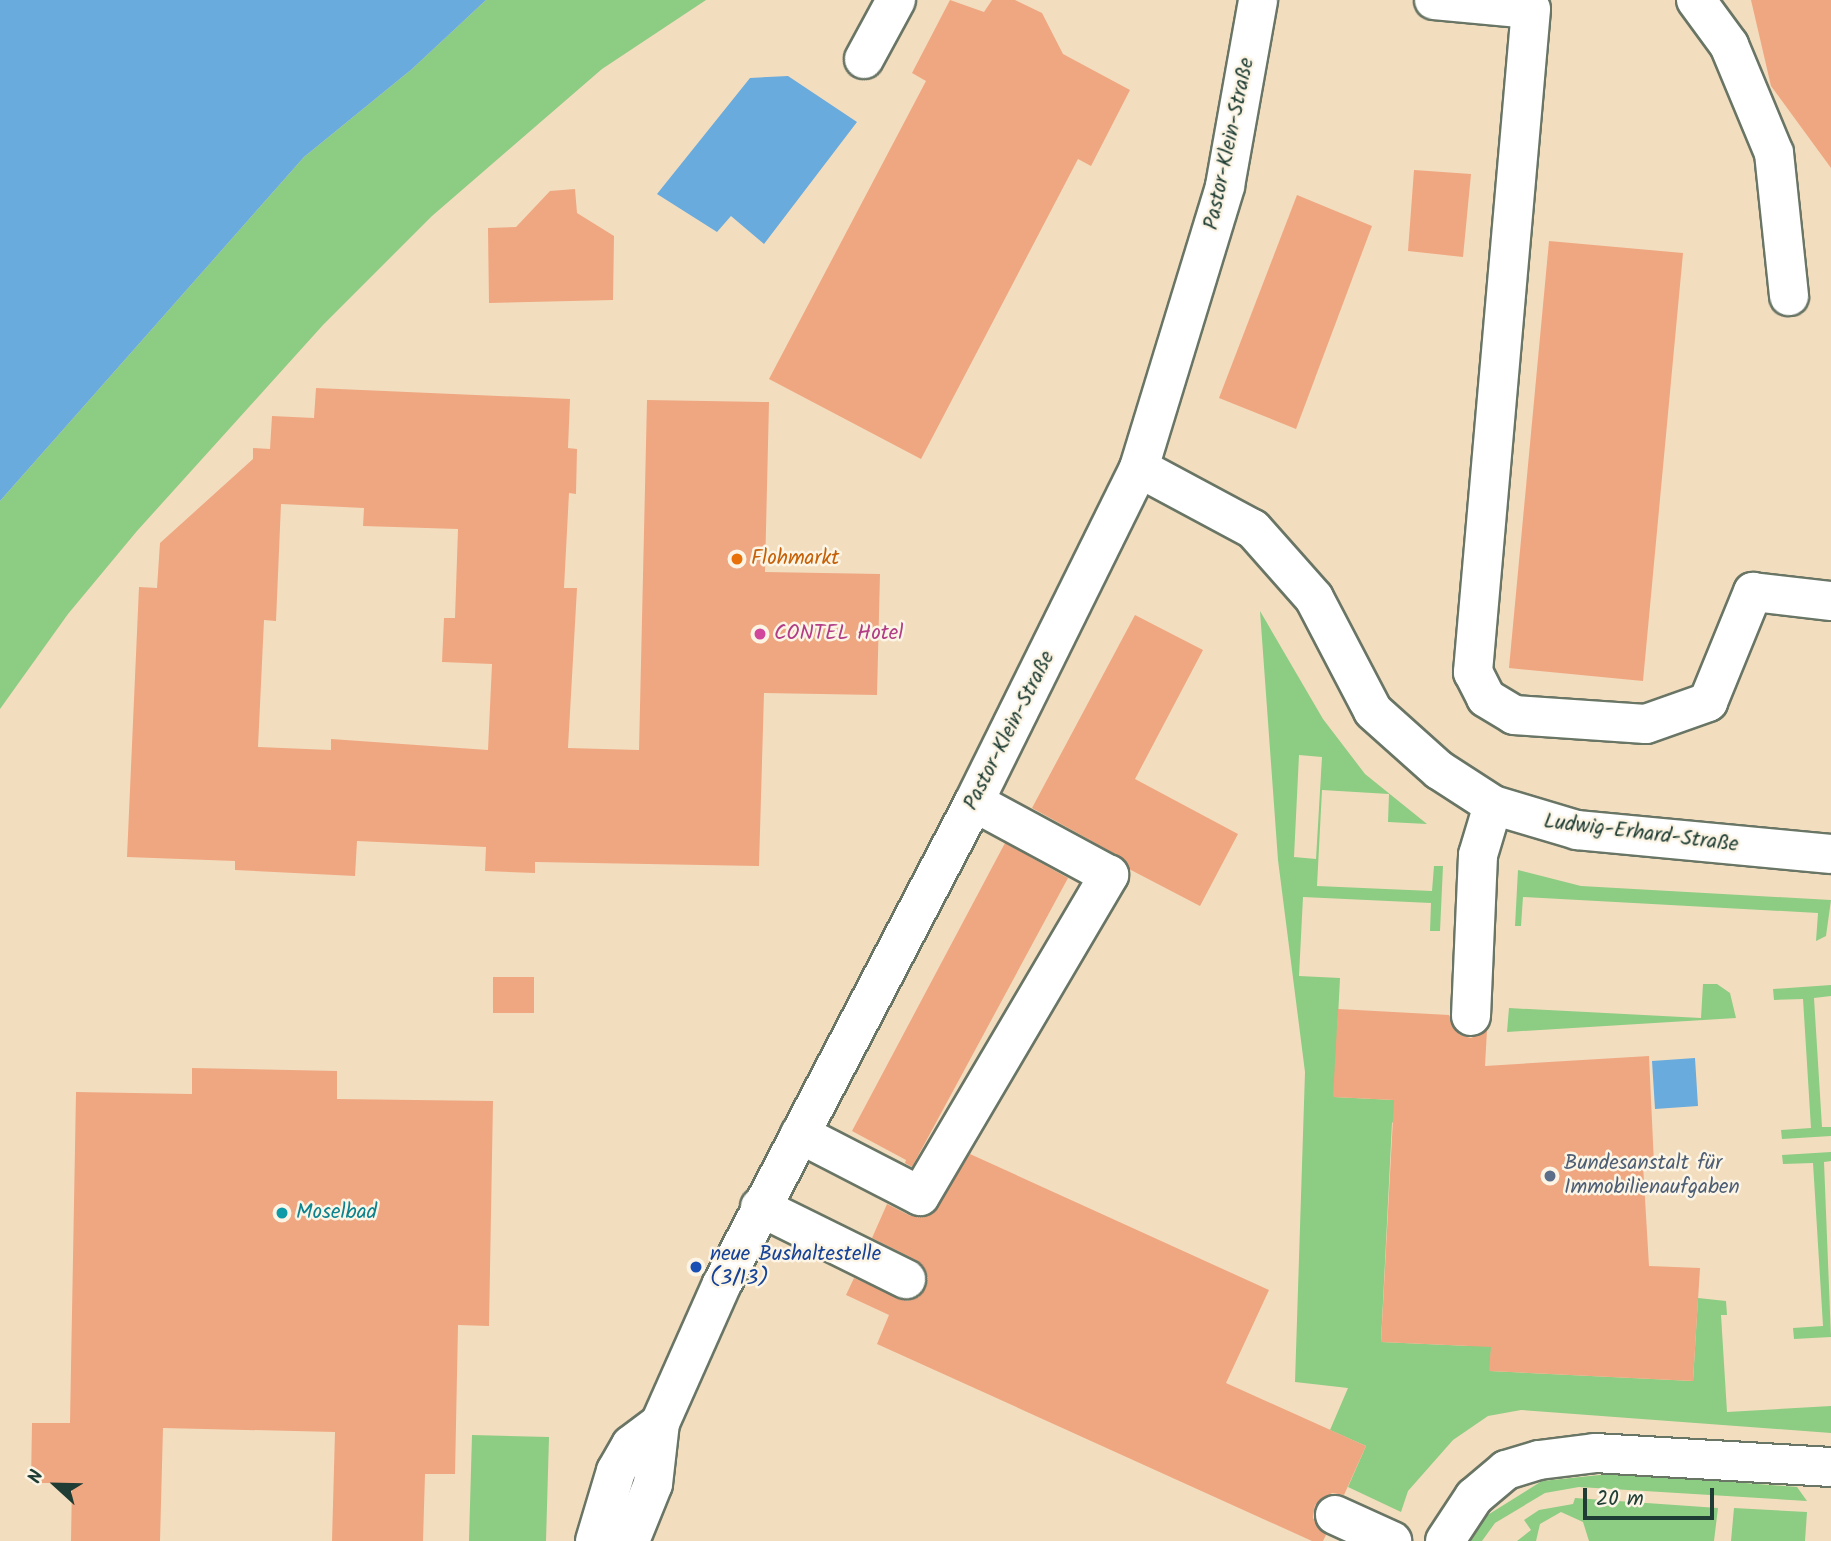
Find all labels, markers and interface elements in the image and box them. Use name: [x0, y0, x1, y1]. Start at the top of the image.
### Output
street label: Pastor-Klein-Straße: [1199, 56, 1261, 232]
place label: Flohmarkt: [751, 546, 839, 572]
marker: Flohmarkt: [729, 551, 745, 567]
place label: CONTEL Hotel: [774, 621, 903, 647]
marker: CONTEL Hotel: [752, 626, 768, 642]
street label: Pastor-Klein-Straße: [959, 647, 1061, 815]
street label: Ludwig-Erhard-Straße: [1542, 810, 1740, 858]
place label: Bundesanstalt für Immobilienaufgaben: [1564, 1151, 1740, 1201]
marker: Bundesanstalt für Immobilienaufgaben: [1542, 1168, 1558, 1184]
place label: Moselbad: [296, 1200, 377, 1226]
marker: Moselbad: [274, 1205, 290, 1221]
place label: neue Bushaltestelle (3/13): [710, 1242, 881, 1292]
marker: neue Bushaltestelle (3/13): [688, 1259, 704, 1275]
north arrow: [21, 1450, 91, 1520]
text: N: [20, 1466, 53, 1488]
scale bar: [1586, 1474, 1717, 1518]
text: 20 m: [1596, 1483, 1644, 1516]

